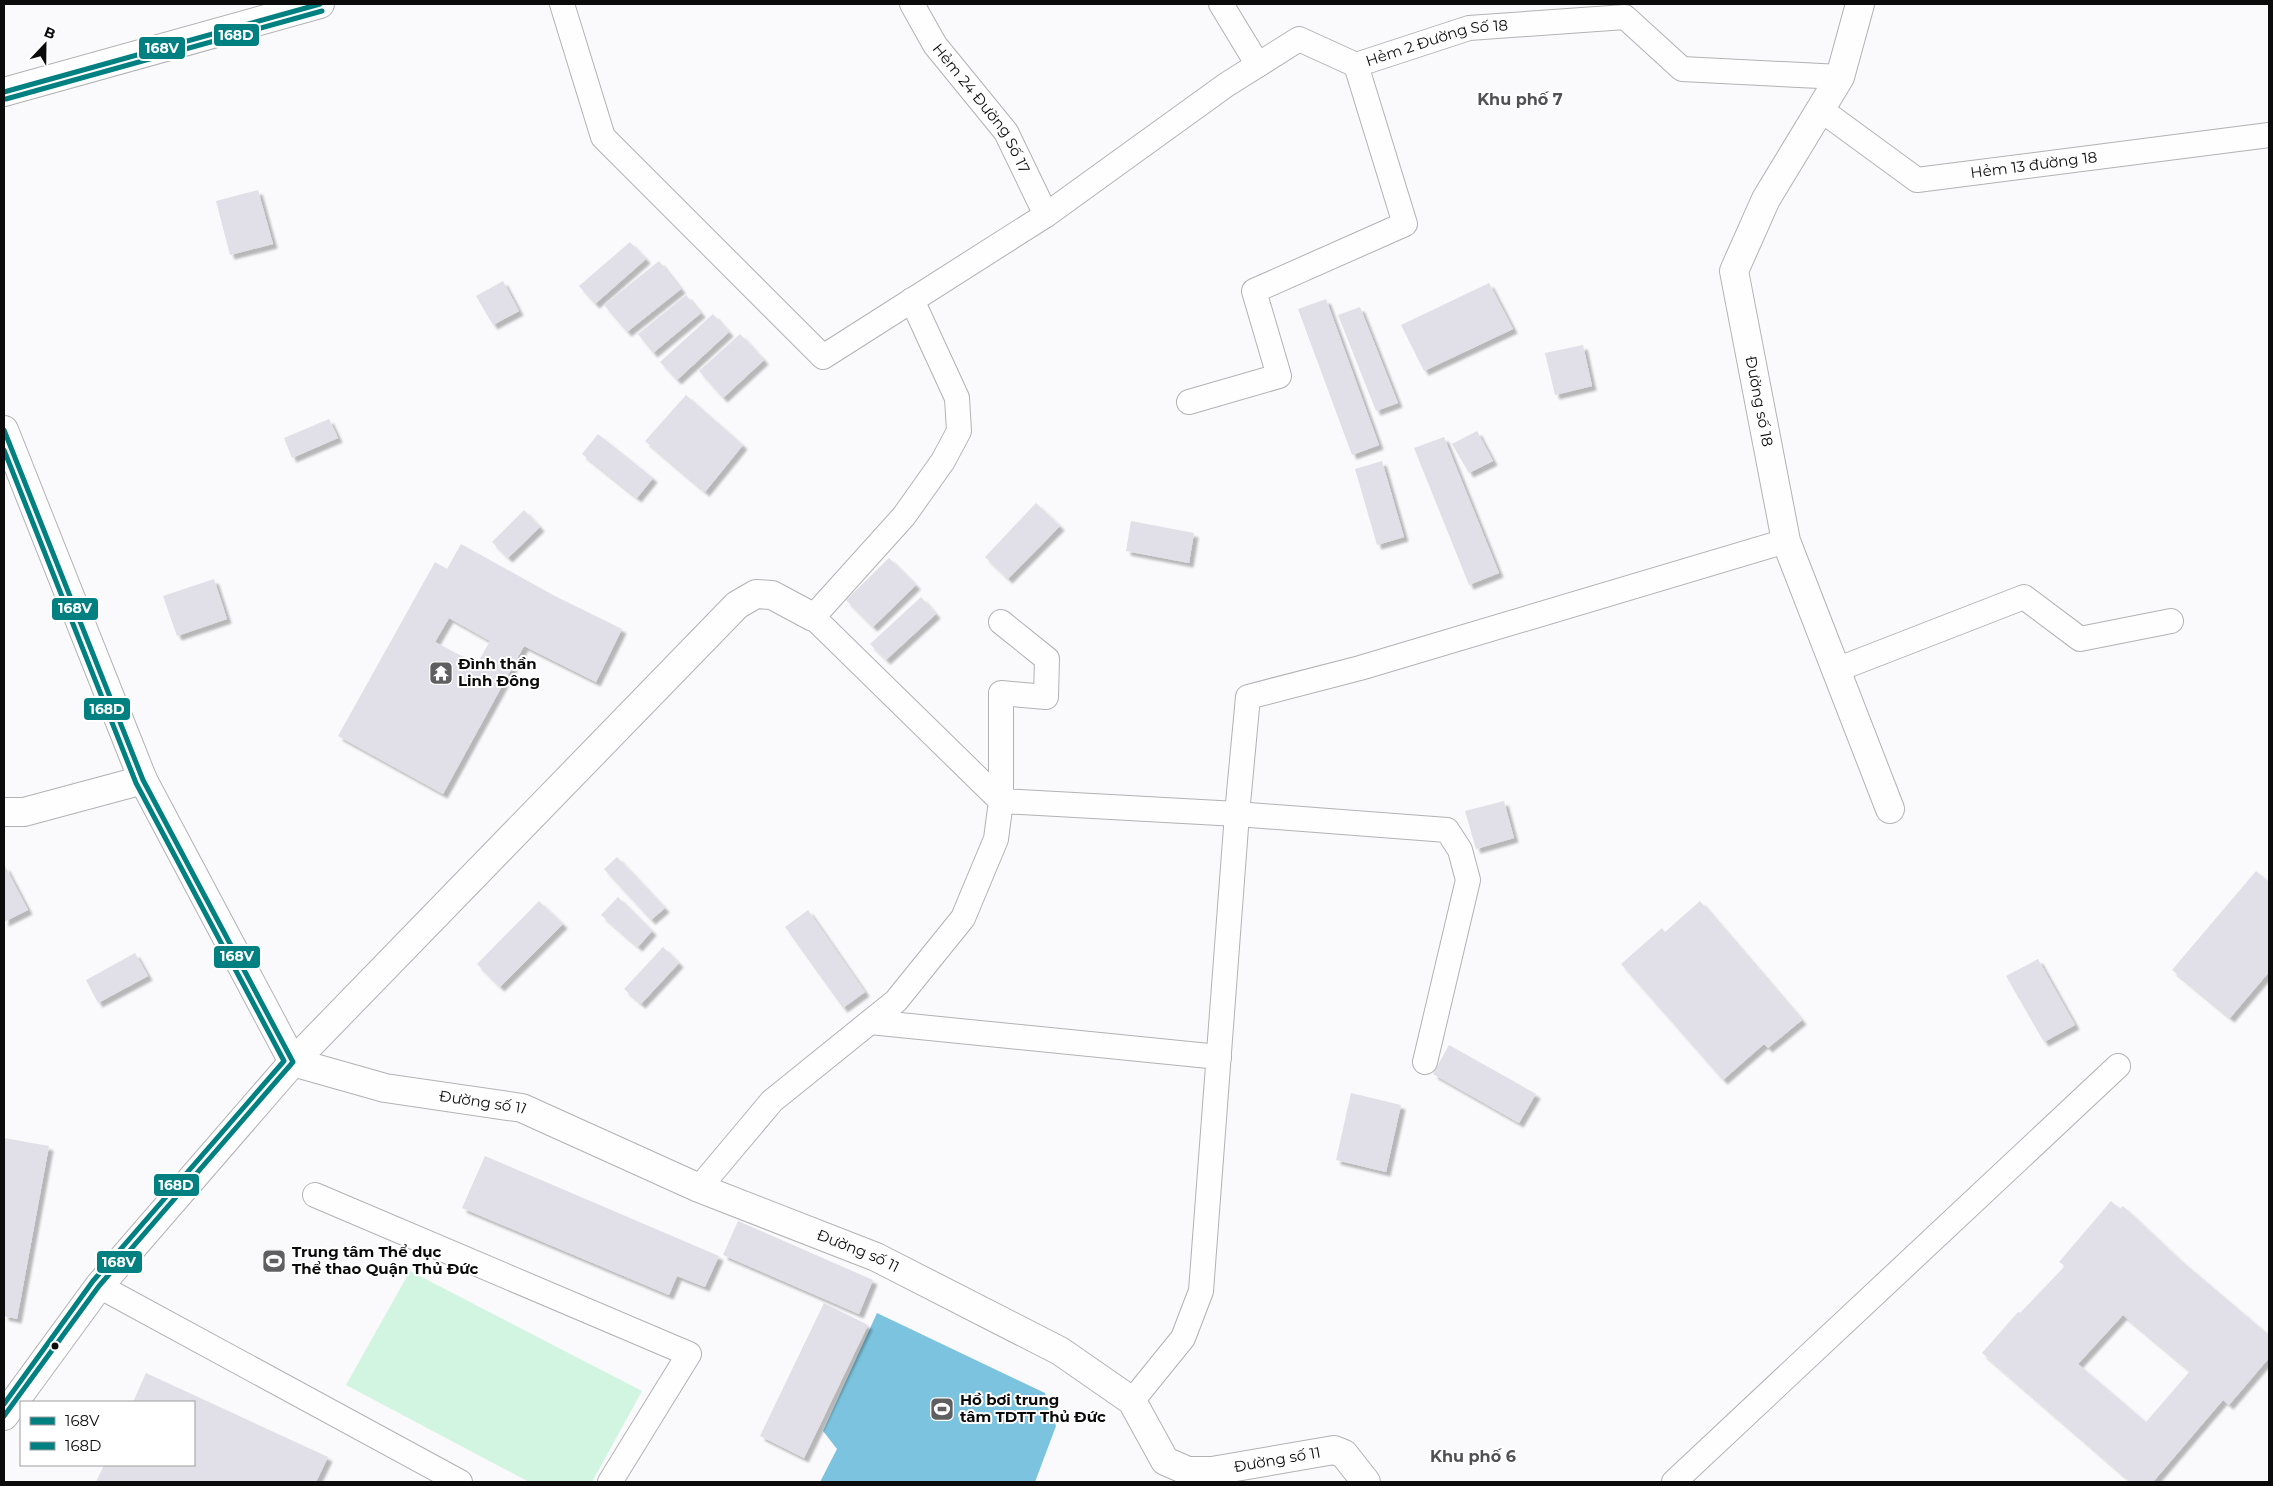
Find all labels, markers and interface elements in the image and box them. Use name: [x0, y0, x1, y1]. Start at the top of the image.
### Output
street label: Hẻm 2 Đường Số 18: [1363, 15, 1509, 70]
north arrow: [20, 20, 70, 70]
text: B: [42, 23, 58, 43]
line badge: 168D: [213, 23, 260, 47]
text: 168D: [218, 26, 254, 44]
line badge: 168V: [138, 36, 186, 60]
text: 168V: [145, 39, 179, 57]
street label: Hẻm 24 Đường Số 17: [929, 39, 1035, 176]
district label: Khu phố 7: [1477, 90, 1563, 109]
street label: Hẻm 13 đường 18: [1969, 147, 2098, 182]
street label: Đường số 18: [1742, 354, 1778, 448]
line badge: 168V: [51, 597, 99, 621]
text: 168V: [58, 599, 92, 617]
place label: Đình thần Linh Đông: [458, 654, 540, 690]
temple icon: Đình thần Linh Đông: [428, 660, 454, 686]
line badge: 168D: [83, 697, 131, 721]
text: 168D: [89, 700, 125, 718]
line badge: 168V: [213, 945, 261, 969]
text: 168V: [220, 947, 254, 965]
street label: Đường số 11: [438, 1086, 530, 1118]
line badge: 168D: [153, 1173, 200, 1197]
text: 168D: [158, 1176, 194, 1194]
street label: Đường số 11: [814, 1225, 903, 1276]
place label: Trung tâm Thể dục Thể thao Quận Thủ Đức: [292, 1242, 478, 1278]
sports icon: Trung tâm Thể dục Thể thao Quận Thủ Đức: [261, 1248, 287, 1274]
line badge: 168V: [96, 1250, 143, 1274]
text: 168V: [102, 1253, 136, 1271]
unlabelled marker: [50, 1341, 60, 1351]
place label: Hồ bơi trung tâm TDTT Thủ Đức: [960, 1390, 1106, 1426]
sports icon: Hồ bơi trung tâm TDTT Thủ Đức: [929, 1396, 955, 1422]
legend: [20, 1401, 195, 1466]
text: 168V: [65, 1411, 100, 1430]
text: 168D: [65, 1436, 102, 1455]
street label: Đường số 11: [1232, 1442, 1322, 1476]
district label: Khu phố 6: [1430, 1447, 1516, 1466]

